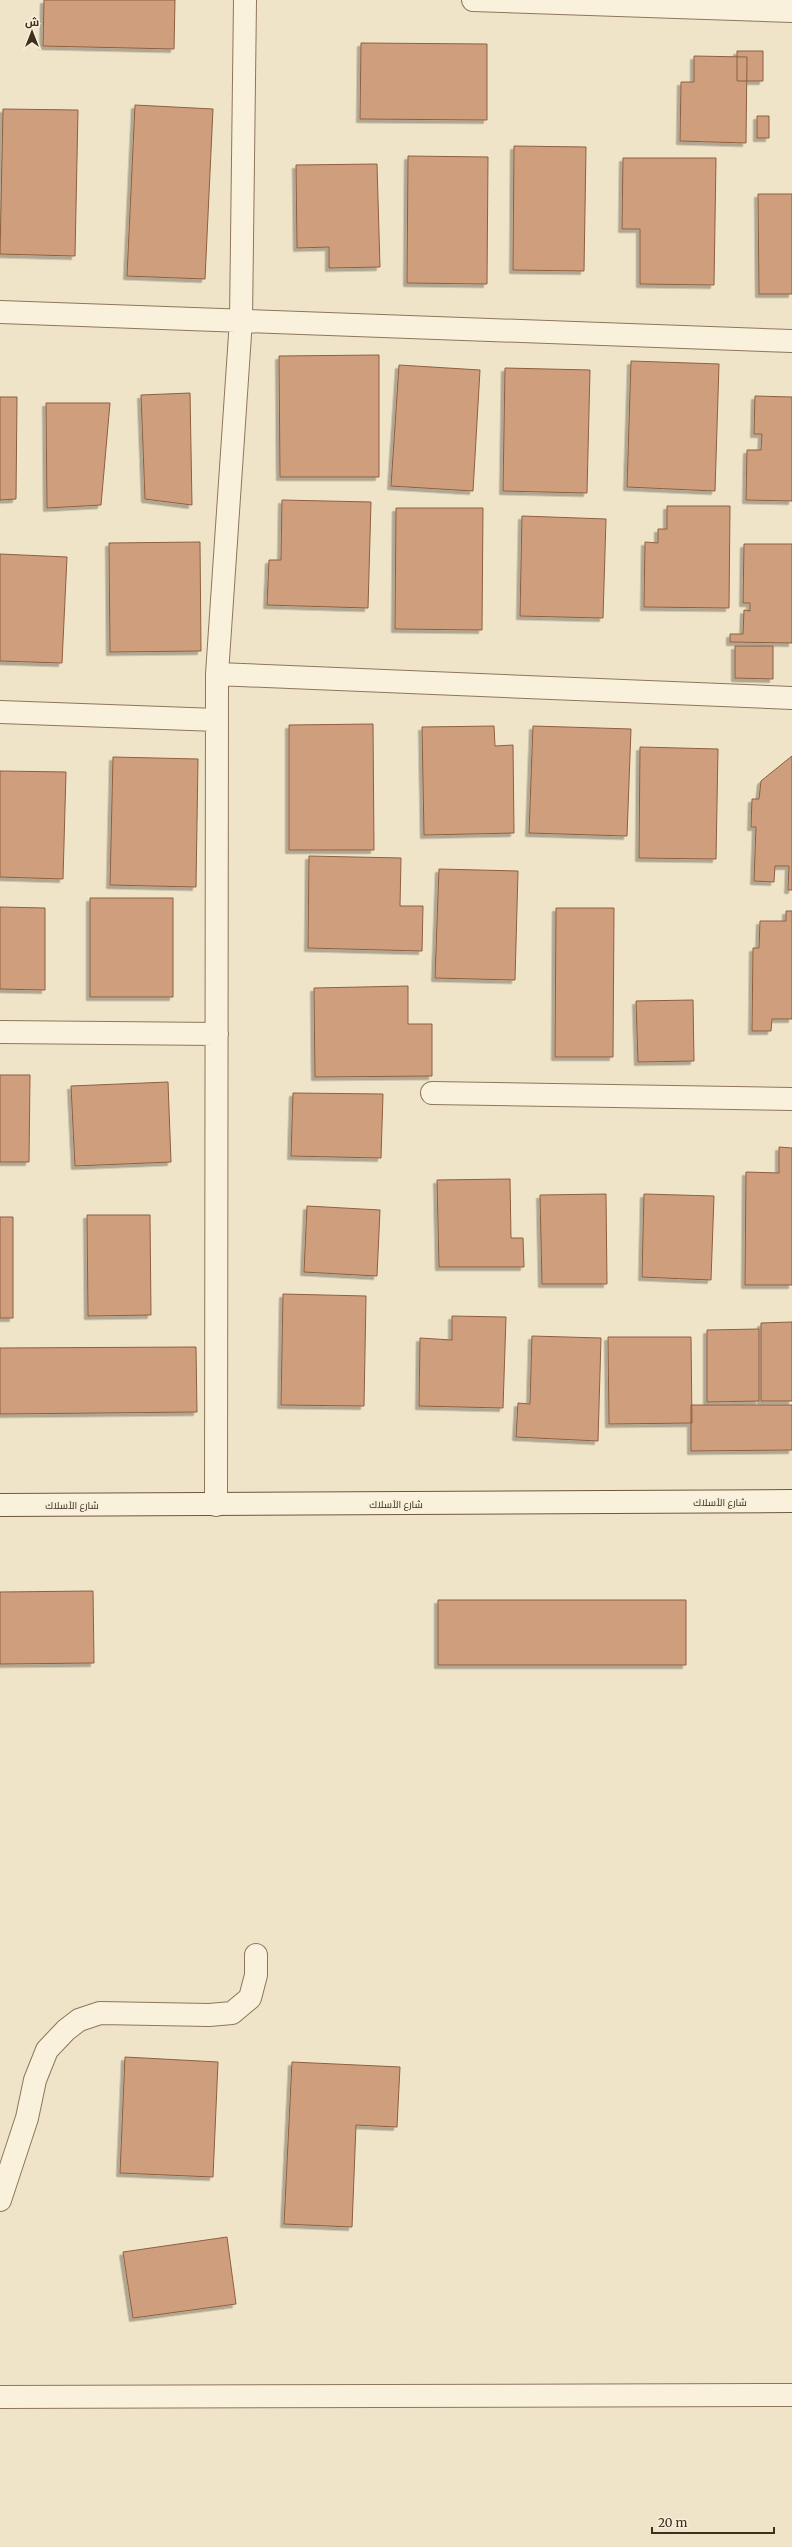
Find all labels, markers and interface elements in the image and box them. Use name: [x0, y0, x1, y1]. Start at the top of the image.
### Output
north arrow: [12, 12, 52, 52]
text: ش: [25, 15, 39, 29]
street label: شارع الأسلاك: [693, 1496, 747, 1509]
street label: شارع الأسلاك: [369, 1498, 423, 1511]
street label: شارع الأسلاك: [45, 1499, 99, 1512]
scale bar: [652, 2509, 774, 2535]
text: 20 m: [658, 2515, 687, 2530]

